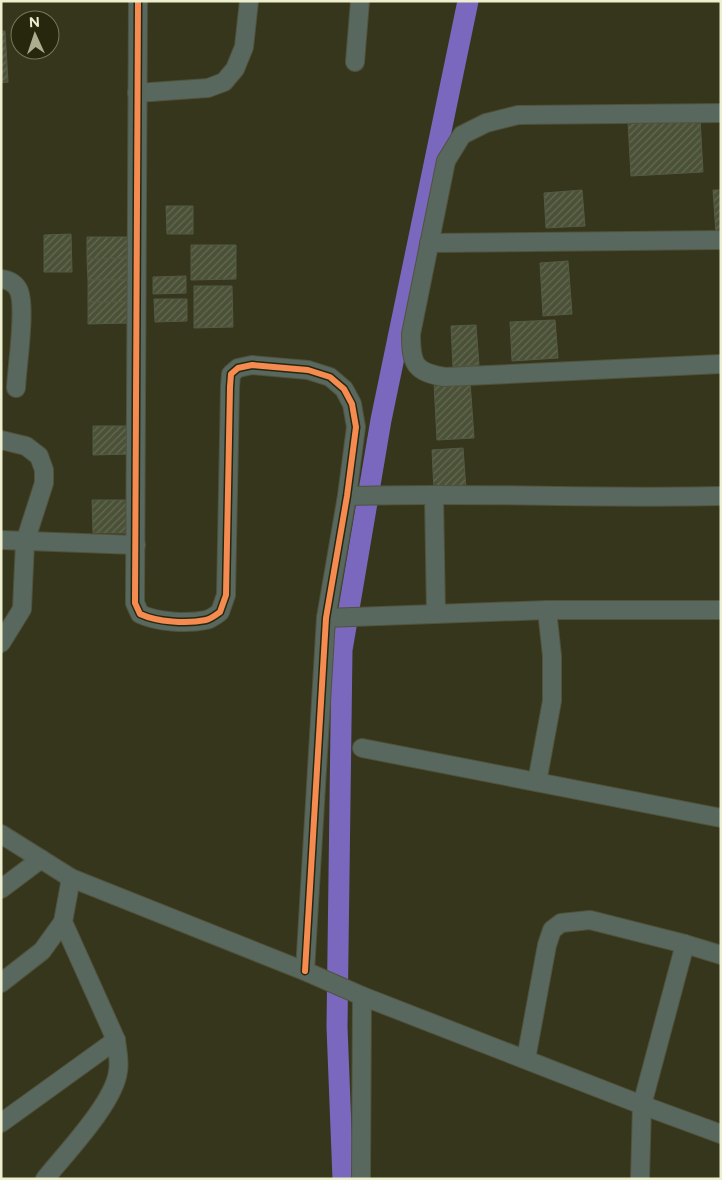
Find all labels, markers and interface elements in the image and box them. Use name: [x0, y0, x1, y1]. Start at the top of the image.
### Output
north arrow: [10, 10, 60, 60]
text: N: [28, 14, 40, 31]

